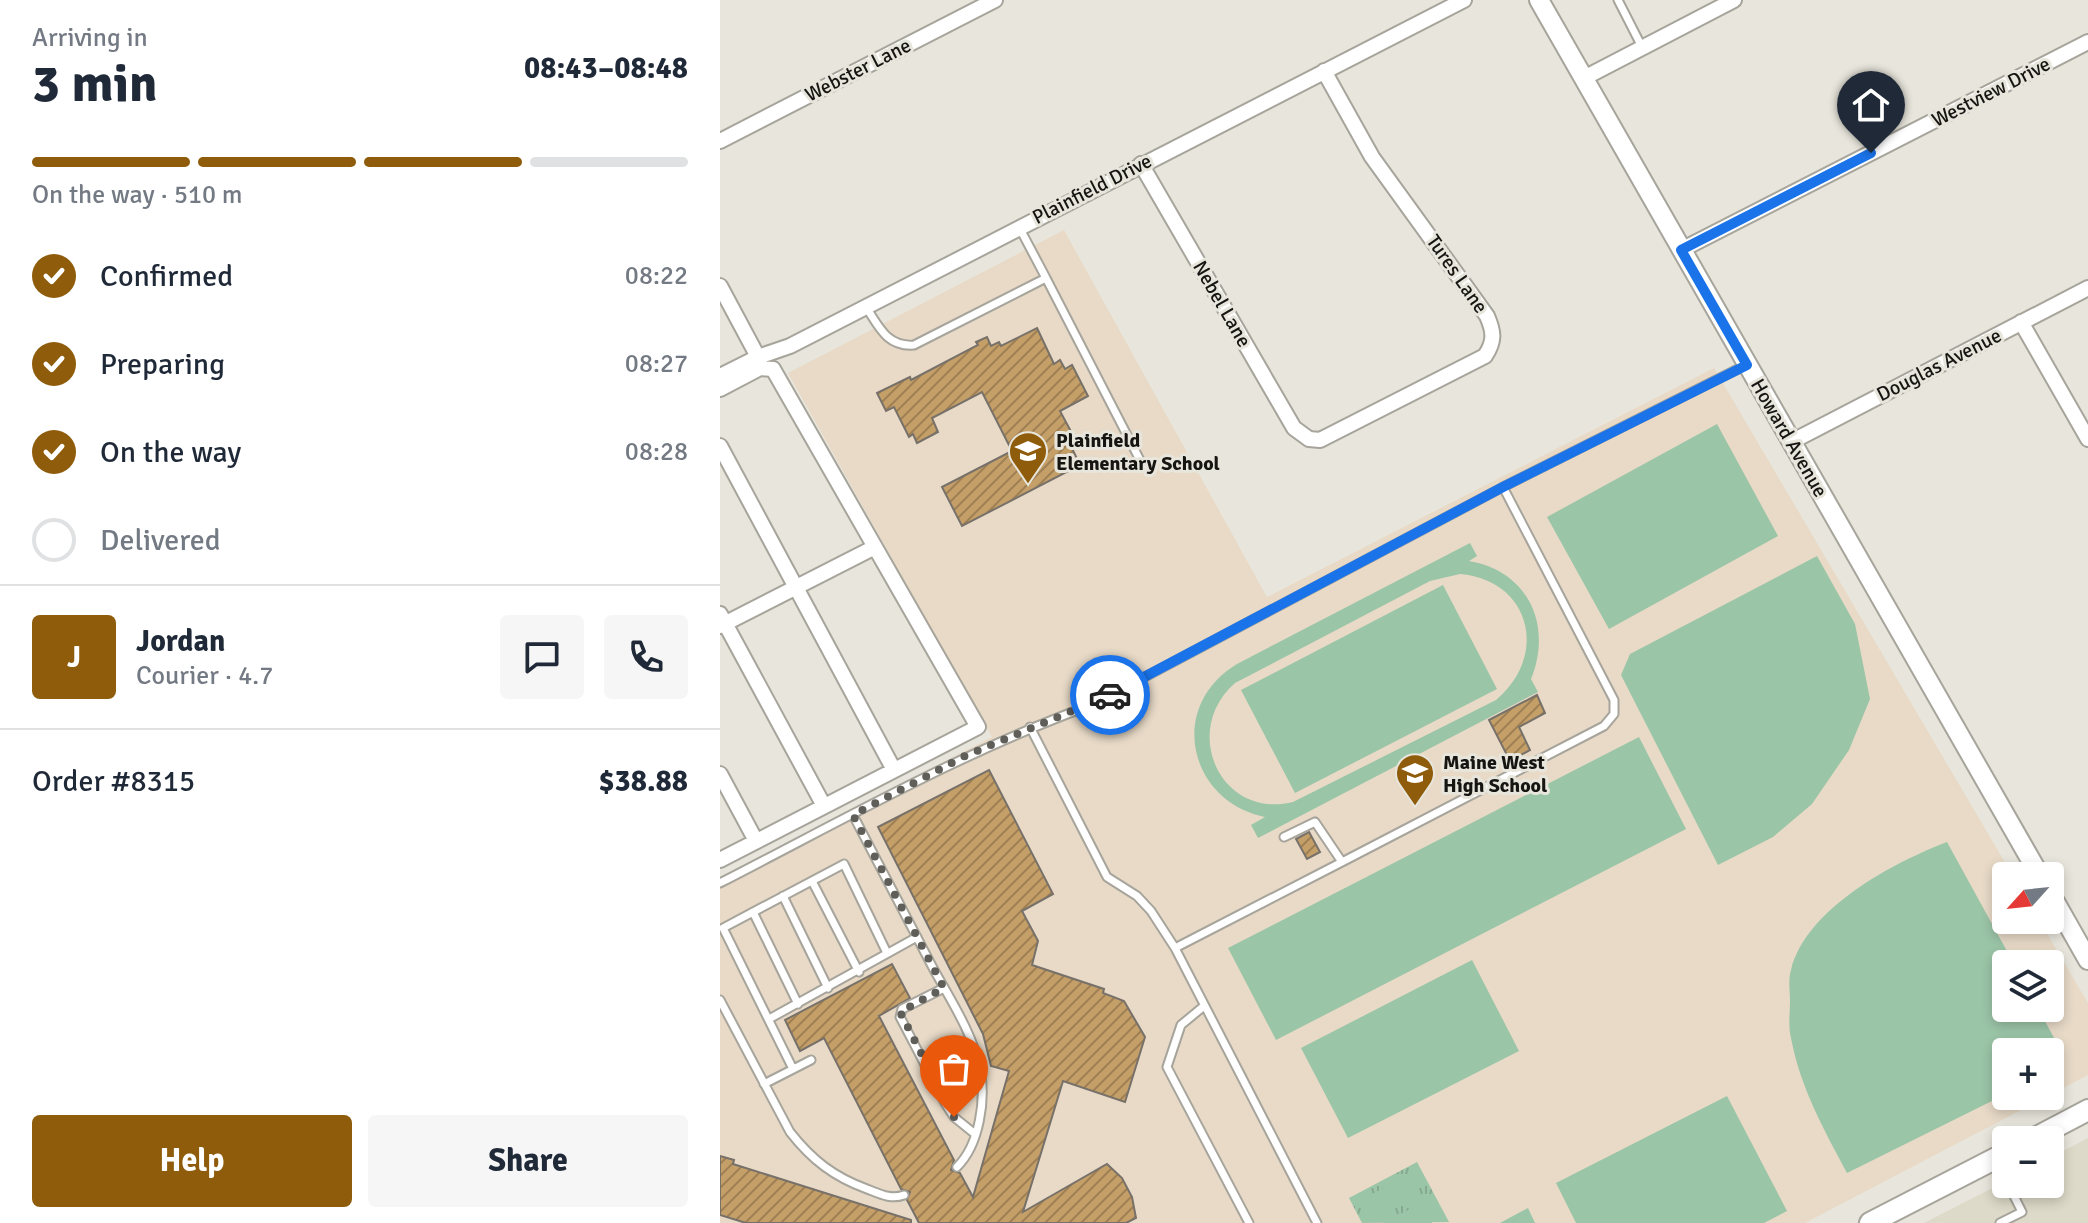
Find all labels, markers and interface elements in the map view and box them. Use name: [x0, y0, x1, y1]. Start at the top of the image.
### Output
text: Arriving in: [32, 22, 148, 54]
street label: Webster Lane: [801, 33, 915, 107]
text: 08:43–08:48: [524, 50, 688, 87]
street label: Westview Drive: [1928, 51, 2054, 133]
text: 3 min: [32, 52, 158, 116]
pin: [1837, 71, 1905, 153]
icon: home: [1849, 83, 1893, 127]
street label: Plainfield Drive: [1028, 148, 1156, 230]
text: On the way · 510 m: [32, 179, 242, 211]
street label: Tures Lane: [1421, 230, 1493, 318]
icon: check: [32, 254, 76, 298]
street label: Nebel Lane: [1187, 256, 1257, 352]
text: Confirmed: [100, 258, 233, 295]
text: 08:22: [625, 260, 688, 292]
street label: Douglas Avenue: [1872, 323, 2006, 407]
icon: check: [32, 342, 76, 386]
text: Preparing: [100, 346, 225, 383]
text: 08:27: [625, 348, 688, 380]
street label: Howard Avenue: [1745, 374, 1833, 502]
place label: Plainfield Elementary School: [1056, 428, 1220, 476]
icon: check: [32, 430, 76, 474]
school or university icon: Plainfield Elementary School: [1007, 430, 1049, 485]
text: On the way: [100, 434, 241, 471]
text: 08:28: [625, 436, 688, 468]
text: Delivered: [100, 522, 221, 559]
button: chat: [500, 615, 584, 699]
button: phone: [604, 615, 688, 699]
text: Jordan: [136, 623, 225, 660]
text: J: [67, 639, 81, 676]
courier: [1070, 655, 1150, 735]
text: Courier · 4.7: [136, 660, 273, 692]
icon: car: [1088, 673, 1132, 717]
place label: Maine West High School: [1443, 750, 1547, 798]
school or university icon: Maine West High School: [1394, 752, 1436, 807]
text: Order #8315: [32, 763, 195, 800]
text: $38.88: [598, 763, 688, 800]
north arrow: [1992, 862, 2064, 934]
map controls: [1992, 862, 2064, 1198]
button: layers: [1992, 950, 2064, 1022]
pin: [920, 1035, 988, 1117]
button: +: [1992, 1038, 2064, 1110]
icon: bag: [932, 1047, 976, 1091]
button: Help: [32, 1115, 352, 1207]
button: Share: [368, 1115, 688, 1207]
button: −: [1992, 1126, 2064, 1198]

